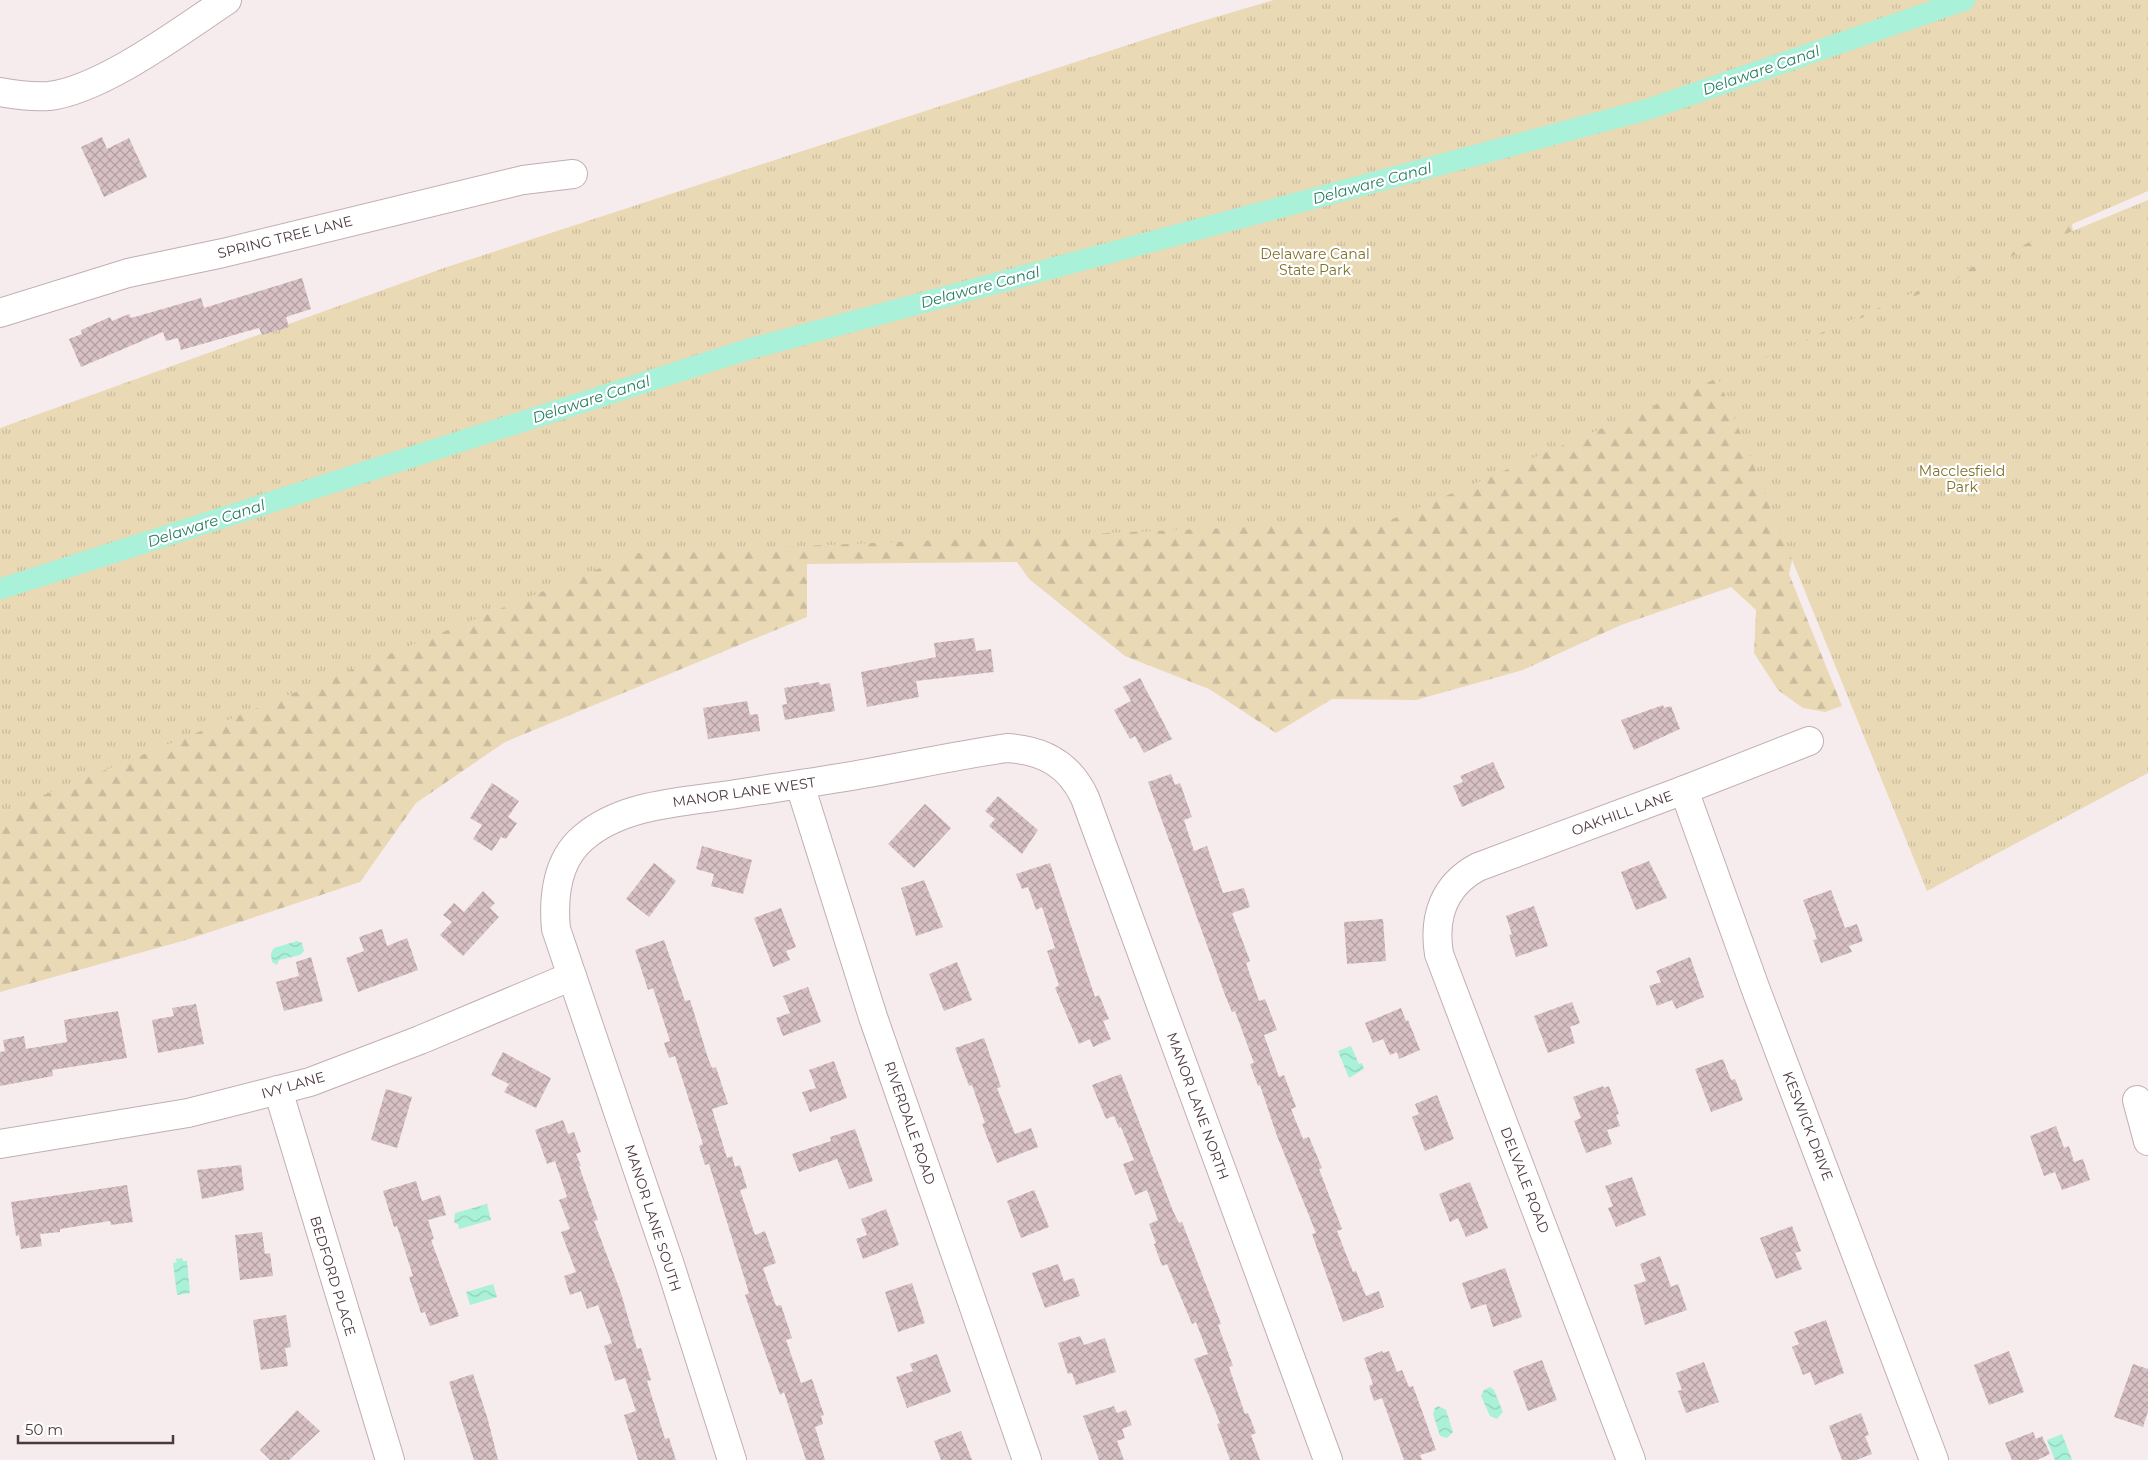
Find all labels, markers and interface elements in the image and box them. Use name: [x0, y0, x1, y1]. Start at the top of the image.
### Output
water label: Delaware Canal: [1700, 41, 1822, 99]
water label: Delaware Canal: [1310, 158, 1434, 208]
street label: SPRING TREE LANE: [216, 212, 354, 262]
park label: Delaware Canal State Park: [1260, 245, 1370, 279]
water label: Delaware Canal: [918, 262, 1042, 312]
water label: Delaware Canal: [530, 371, 652, 427]
park label: Macclesfield Park: [1919, 462, 2005, 496]
water label: Delaware Canal: [145, 495, 267, 551]
street label: MANOR LANE WEST: [671, 773, 817, 811]
street label: OAKHILL LANE: [1569, 786, 1675, 840]
street label: MANOR LANE NORTH: [1163, 1030, 1233, 1182]
street label: RIVERDALE ROAD: [880, 1059, 940, 1187]
street label: IVY LANE: [259, 1067, 327, 1103]
street label: KESWICK DRIVE: [1779, 1069, 1837, 1183]
street label: DELVALE ROAD: [1496, 1124, 1554, 1236]
street label: MANOR LANE SOUTH: [621, 1142, 685, 1294]
street label: BEDFORD PLACE: [306, 1214, 360, 1338]
scale bar: [18, 1412, 172, 1444]
text: 50 m: [25, 1420, 63, 1439]

